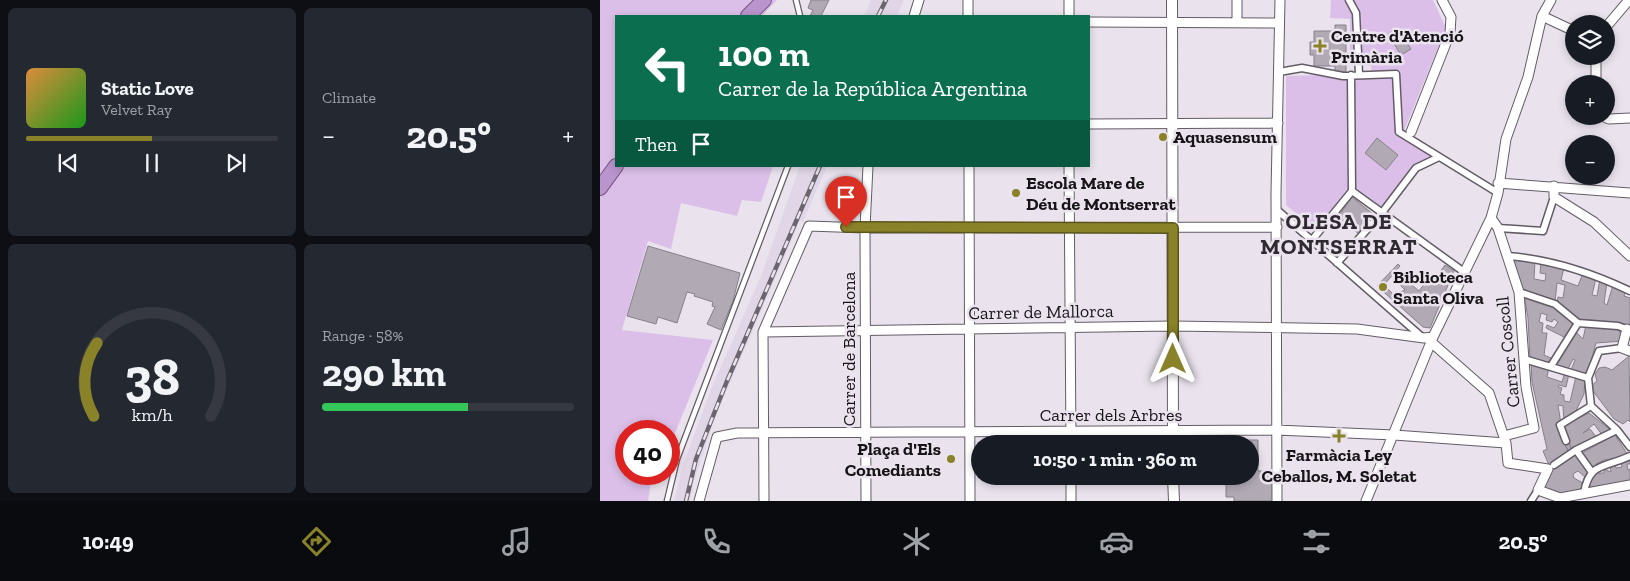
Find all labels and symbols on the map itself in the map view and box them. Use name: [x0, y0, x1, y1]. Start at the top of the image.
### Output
place label: Centre d'Atenció Primària: [1331, 25, 1464, 68]
marker: Centre d'Atenció Primària: [1313, 39, 1327, 53]
place label: Aquasensum: [1173, 126, 1277, 148]
marker: Aquasensum: [1157, 131, 1169, 143]
place label: Escola Mare de Déu de Montserrat: [1026, 172, 1177, 215]
pin: [825, 176, 867, 227]
marker: Escola Mare de Déu de Montserrat: [1010, 187, 1022, 199]
district label: OLESA DE MONTSERRAT: [1260, 208, 1418, 260]
place label: Biblioteca Santa Oliva: [1393, 266, 1484, 309]
street label: Carrer de Barcelona: [838, 271, 860, 426]
marker: Biblioteca Santa Oliva: [1377, 281, 1389, 293]
street label: Carrer Coscoll: [1491, 295, 1525, 408]
street label: Carrer de Mallorca: [968, 300, 1114, 324]
position arrow: [1146, 332, 1198, 384]
street label: Carrer dels Arbres: [1040, 404, 1182, 426]
speed limit sign: 40: [615, 420, 680, 485]
marker: Farmàcia Ley Ceballos, M. Soletat: [1333, 430, 1345, 442]
place label: Plaça d'Els Comediants: [845, 438, 941, 481]
place label: Farmàcia Ley Ceballos, M. Soletat: [1262, 444, 1417, 487]
marker: Plaça d'Els Comediants: [945, 453, 957, 465]

